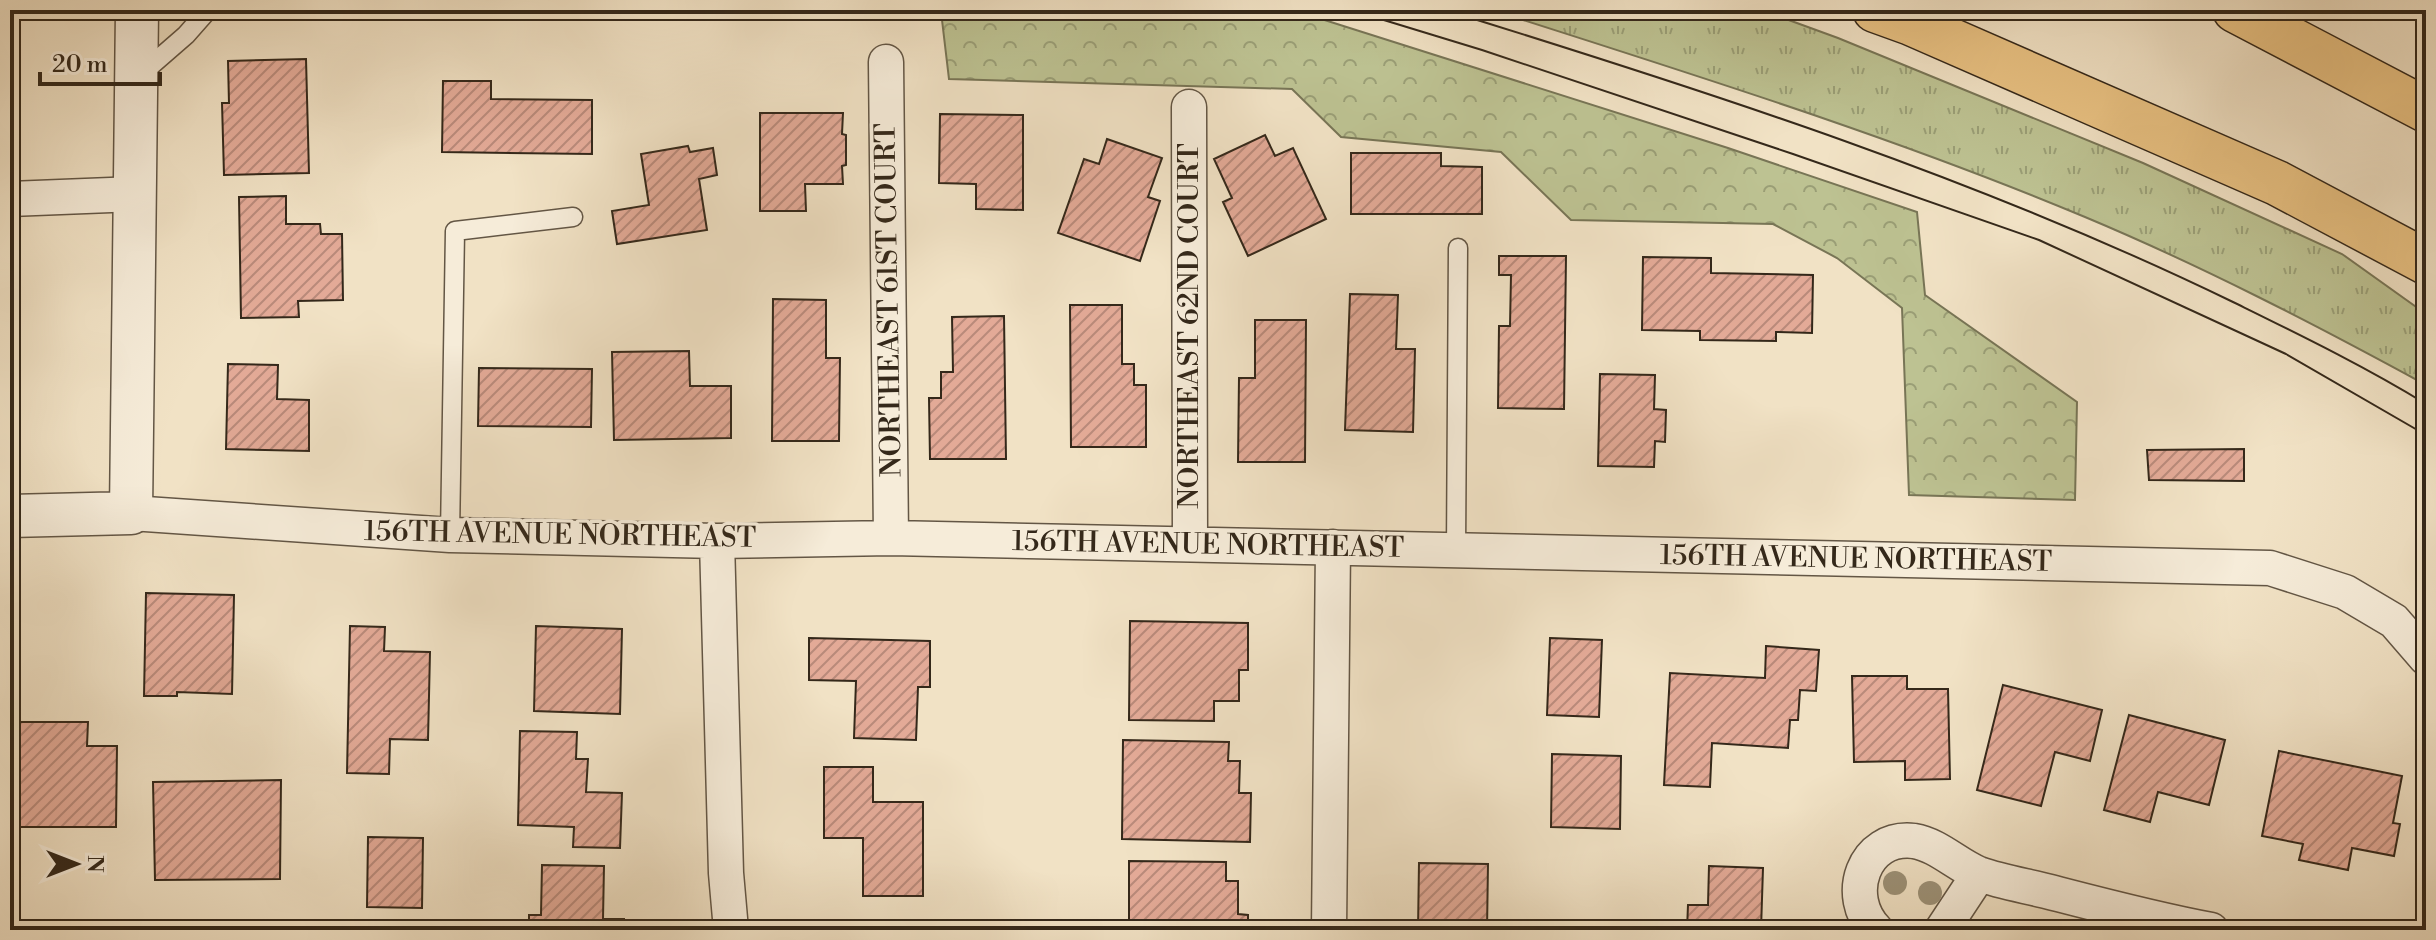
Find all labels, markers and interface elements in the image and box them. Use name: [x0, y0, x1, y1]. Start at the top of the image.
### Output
scale bar: [40, 36, 160, 86]
text: 20 m: [52, 50, 108, 80]
street label: NORTHEAST 61ST COURT: [868, 123, 910, 477]
street label: NORTHEAST 62ND COURT: [1172, 143, 1207, 509]
street label: 156TH AVENUE NORTHEAST: [364, 514, 756, 556]
street label: 156TH AVENUE NORTHEAST: [1012, 524, 1404, 566]
street label: 156TH AVENUE NORTHEAST: [1660, 538, 2052, 580]
north arrow: [36, 824, 116, 904]
text: N: [81, 855, 108, 873]

